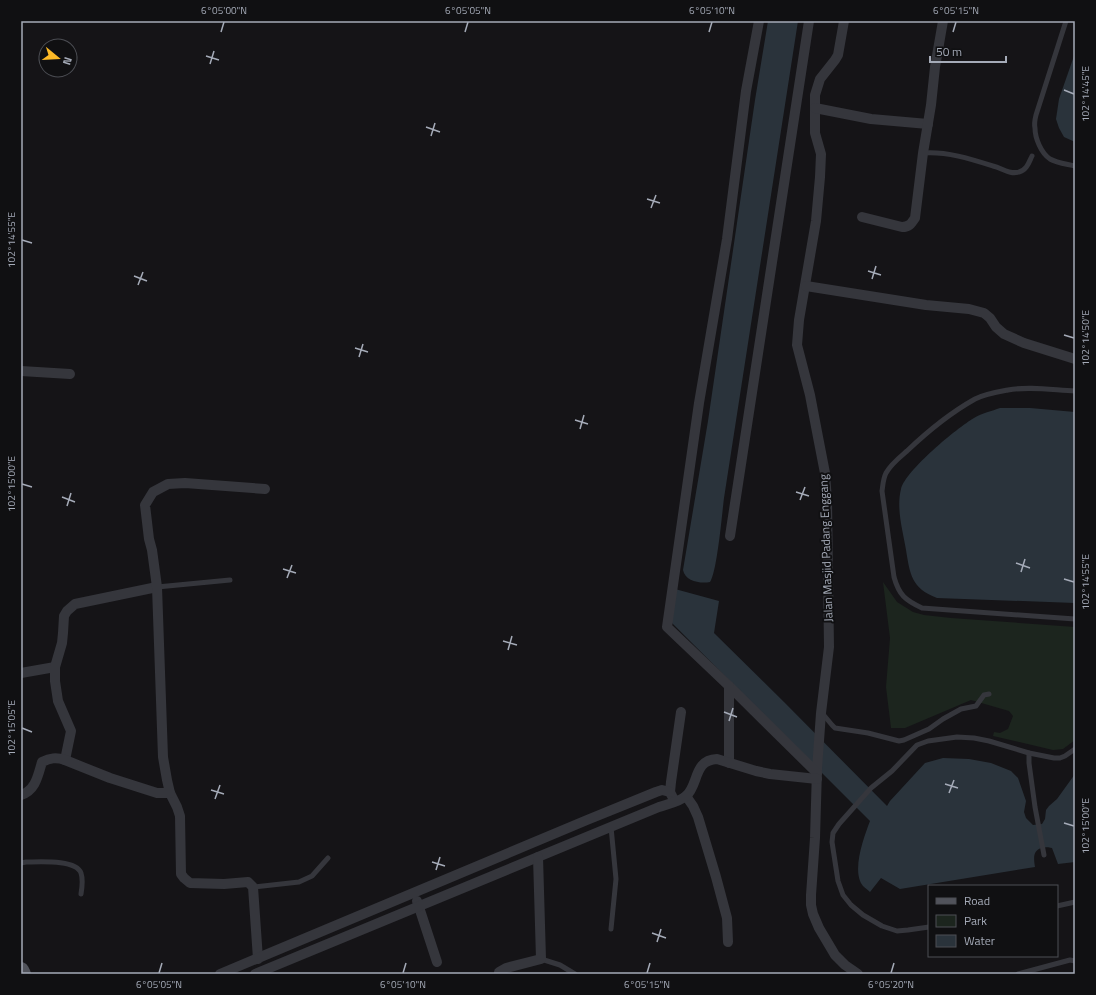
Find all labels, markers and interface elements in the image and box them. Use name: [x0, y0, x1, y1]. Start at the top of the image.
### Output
text: 6°05'00"N: [201, 3, 247, 18]
text: 6°05'05"N: [445, 3, 491, 18]
text: 6°05'10"N: [689, 3, 735, 18]
text: 6°05'15"N: [933, 3, 979, 18]
north arrow: [38, 38, 78, 78]
scale bar: [930, 38, 1006, 64]
text: 50 m: [936, 42, 962, 61]
text: N: [59, 55, 76, 67]
text: 102°14'45"E: [1078, 65, 1093, 122]
text: 102°14'55"E: [4, 211, 19, 268]
text: 102°14'50"E: [1078, 309, 1093, 366]
text: 102°15'00"E: [4, 455, 19, 512]
street label: Jalan Masjid Padang Enggang: [813, 474, 838, 622]
text: 102°14'55"E: [1078, 553, 1093, 610]
text: 102°15'05"E: [4, 699, 19, 756]
text: 102°15'00"E: [1078, 797, 1093, 854]
legend: [928, 885, 1058, 957]
text: Road: [964, 891, 990, 910]
text: Park: [964, 911, 987, 930]
text: Water: [964, 931, 995, 950]
text: 6°05'05"N: [136, 977, 182, 992]
text: 6°05'10"N: [380, 977, 426, 992]
text: 6°05'15"N: [624, 977, 670, 992]
text: 6°05'20"N: [868, 977, 914, 992]

